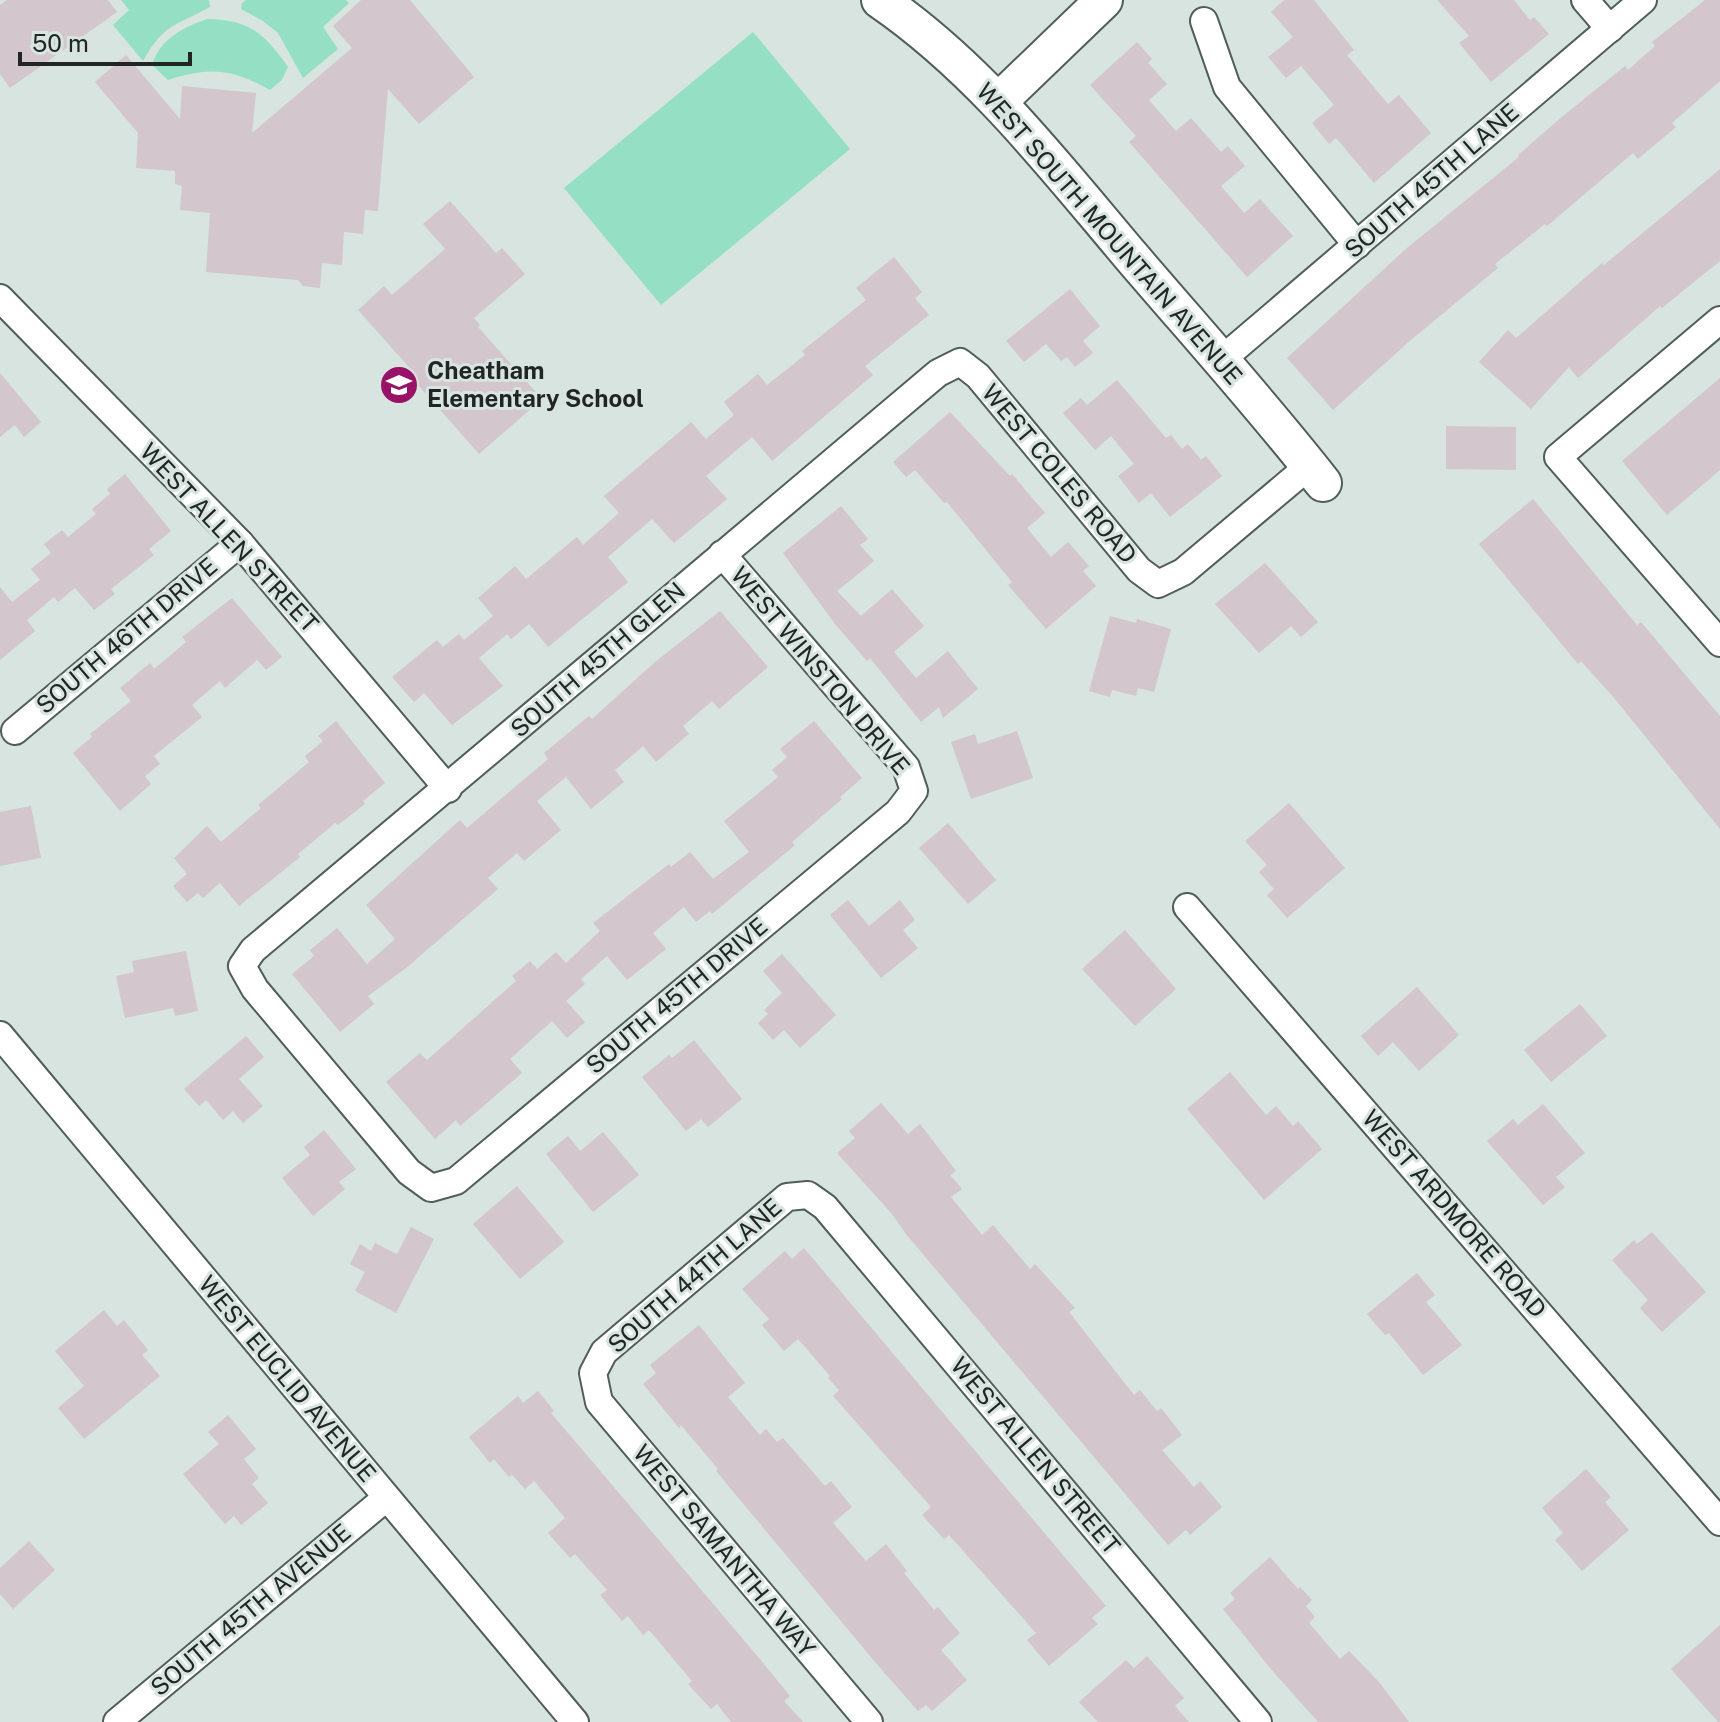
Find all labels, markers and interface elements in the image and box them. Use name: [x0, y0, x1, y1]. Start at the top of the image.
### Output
scale bar: [20, 16, 190, 66]
text: 50 m: [32, 29, 89, 57]
street label: WEST SOUTH MOUNTAIN AVENUE: [971, 77, 1248, 390]
street label: SOUTH 45TH LANE: [1339, 97, 1524, 263]
place label: Cheatham Elementary School: [427, 356, 644, 412]
school or university icon: Cheatham Elementary School: [378, 364, 420, 406]
street label: WEST COLES ROAD: [977, 378, 1143, 569]
street label: WEST ALLEN STREET: [135, 437, 325, 638]
street label: SOUTH 46TH DRIVE: [30, 551, 222, 719]
street label: WEST WINSTON DRIVE: [726, 561, 916, 780]
street label: SOUTH 45TH GLEN: [505, 576, 690, 743]
street label: SOUTH 45TH DRIVE: [580, 911, 773, 1079]
street label: WEST ARDMORE ROAD: [1357, 1104, 1553, 1323]
street label: SOUTH 44TH LANE: [602, 1192, 787, 1358]
street label: WEST EUCLID AVENUE: [193, 1270, 382, 1487]
street label: WEST ALLEN STREET: [945, 1351, 1126, 1559]
street label: WEST SAMANTHA WAY: [628, 1439, 822, 1662]
street label: SOUTH 45TH AVENUE: [145, 1517, 356, 1701]

